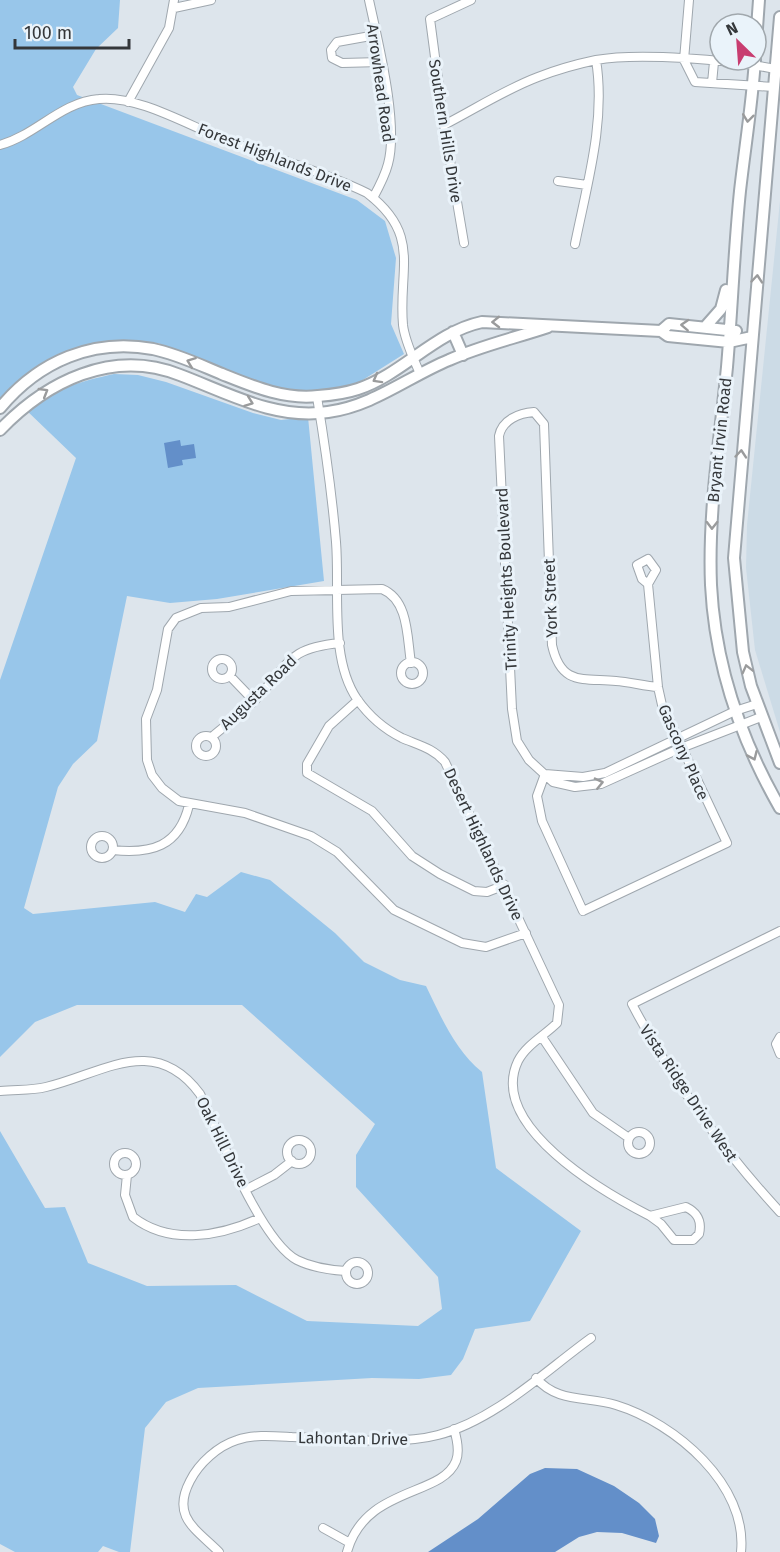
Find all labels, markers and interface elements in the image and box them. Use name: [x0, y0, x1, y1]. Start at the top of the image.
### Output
scale bar: [15, 12, 129, 50]
north arrow: [708, 12, 768, 72]
text: N: [723, 18, 741, 40]
text: 100 m: [24, 22, 72, 44]
street label: Arrowhead Road: [363, 23, 398, 143]
street label: Southern Hills Drive: [425, 58, 466, 204]
one-way arrow: [743, 114, 755, 123]
street label: Forest Highlands Drive: [195, 119, 354, 196]
one-way arrow: [750, 274, 763, 283]
one-way arrow: [491, 316, 500, 328]
one-way arrow: [680, 319, 689, 332]
one-way arrow: [186, 357, 197, 369]
one-way arrow: [372, 372, 383, 383]
street label: Bryant Irvin Road: [703, 377, 736, 503]
one-way arrow: [38, 388, 48, 399]
one-way arrow: [243, 395, 253, 408]
one-way arrow: [735, 449, 748, 458]
street label: Trinity Heights Boulevard: [492, 487, 521, 671]
one-way arrow: [706, 521, 718, 530]
street label: York Street: [540, 558, 561, 638]
street label: Augusta Road: [216, 651, 301, 734]
one-way arrow: [741, 664, 754, 674]
street label: Gascony Place: [654, 701, 713, 803]
one-way arrow: [746, 750, 758, 761]
street label: Desert Highlands Drive: [440, 765, 527, 923]
one-way arrow: [594, 778, 604, 791]
street label: Vista Ridge Drive West: [636, 1021, 742, 1166]
street label: Oak Hill Drive: [192, 1094, 253, 1191]
street label: Lahontan Drive: [298, 1428, 408, 1449]

